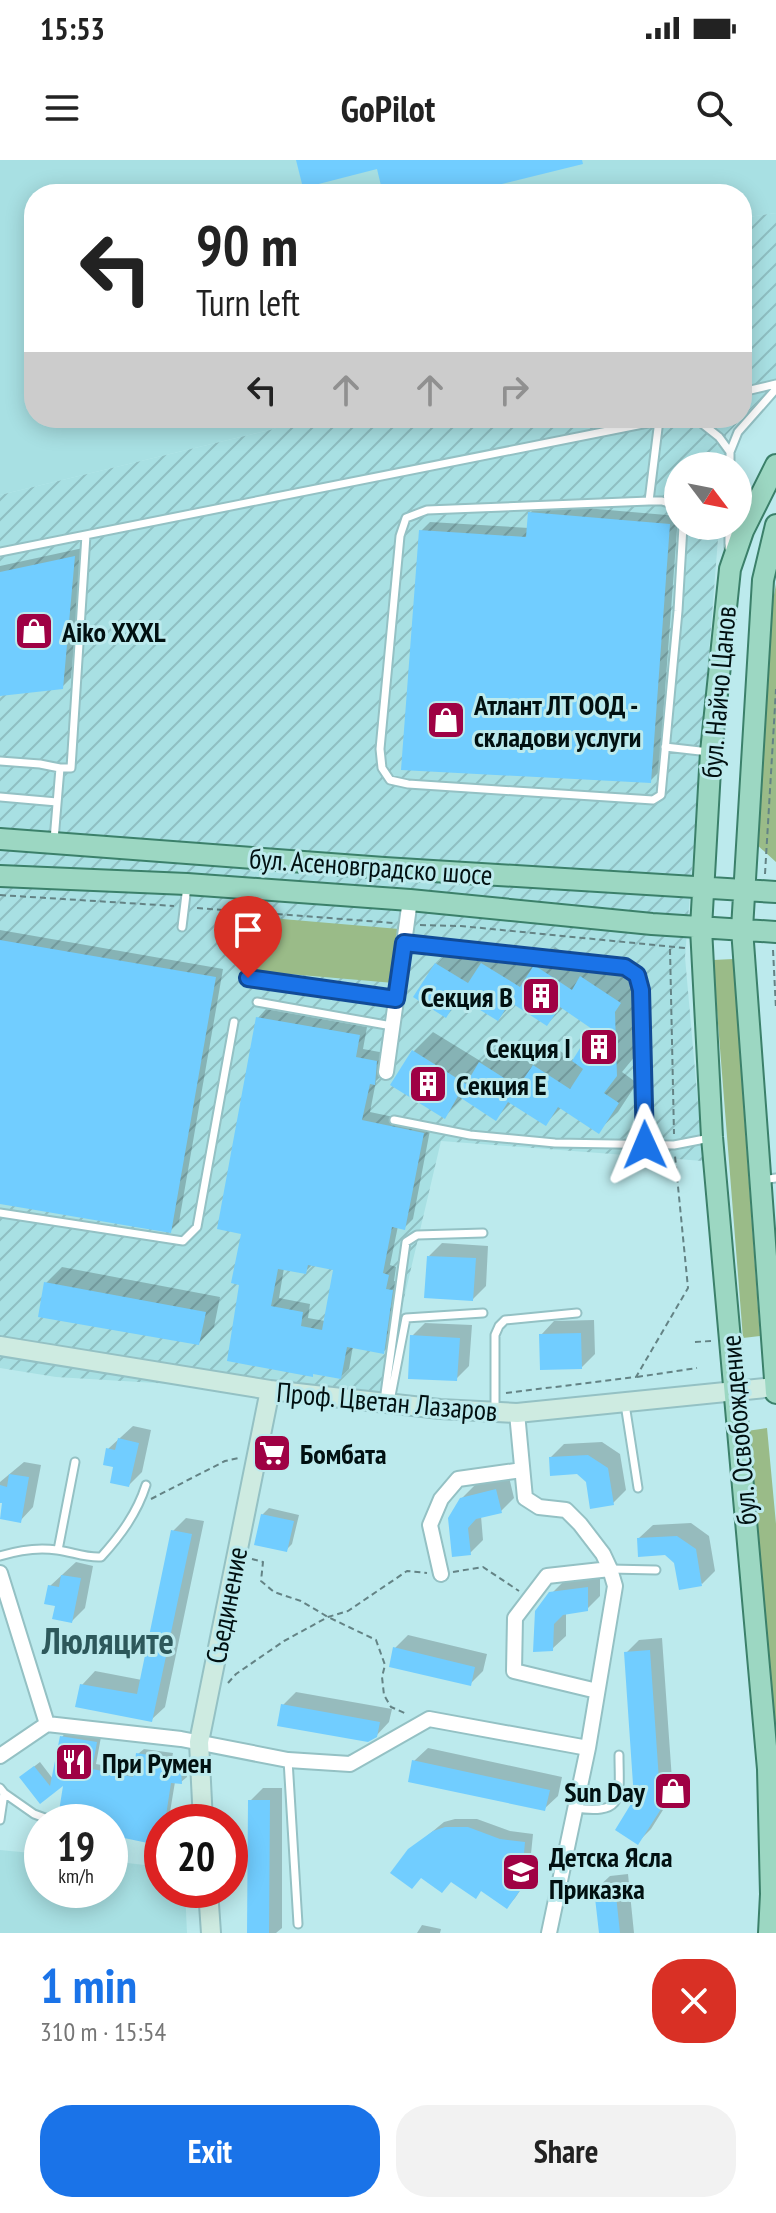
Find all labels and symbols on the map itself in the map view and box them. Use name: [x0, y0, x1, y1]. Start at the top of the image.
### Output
north arrow: [664, 452, 752, 540]
street label: бул. Найчо Цанов: [692, 605, 744, 779]
shop icon: Aiko XXXL: [13, 610, 55, 652]
place label: Aiko XXXL: [61, 613, 166, 650]
place label: Атлант ЛТ ООД - складови услуги: [473, 686, 641, 755]
shop icon: Атлант ЛТ ООД - складови услуги: [425, 699, 467, 741]
street label: бул. Асеновградско шосе: [248, 839, 494, 893]
pin: [214, 896, 282, 978]
building icon: Секция B: [520, 975, 562, 1017]
place label: Секция B: [421, 978, 513, 1015]
building icon: Секция I: [578, 1026, 620, 1068]
place label: Секция I: [486, 1029, 571, 1066]
building icon: Секция E: [407, 1063, 449, 1105]
place label: Секция E: [456, 1066, 547, 1103]
position arrow: [603, 1103, 687, 1187]
street label: бул. Освобождение: [711, 1333, 765, 1527]
street label: Проф. Цветан Лазаров: [275, 1373, 499, 1429]
supermarket icon: Бомбата: [251, 1432, 293, 1474]
place label: Бомбата: [300, 1435, 387, 1472]
street label: Съединение: [197, 1544, 255, 1666]
district label: Люляците: [41, 1617, 174, 1664]
restaurant icon: При Румен: [53, 1741, 95, 1783]
place label: При Румен: [102, 1744, 212, 1781]
shop icon: Sun Day: [652, 1770, 694, 1812]
place label: Sun Day: [564, 1773, 646, 1810]
speed limit sign: 20: [144, 1804, 248, 1908]
place label: Детска Ясла Приказка: [549, 1838, 672, 1907]
school or university icon: Детска Ясла Приказка: [500, 1851, 542, 1893]

